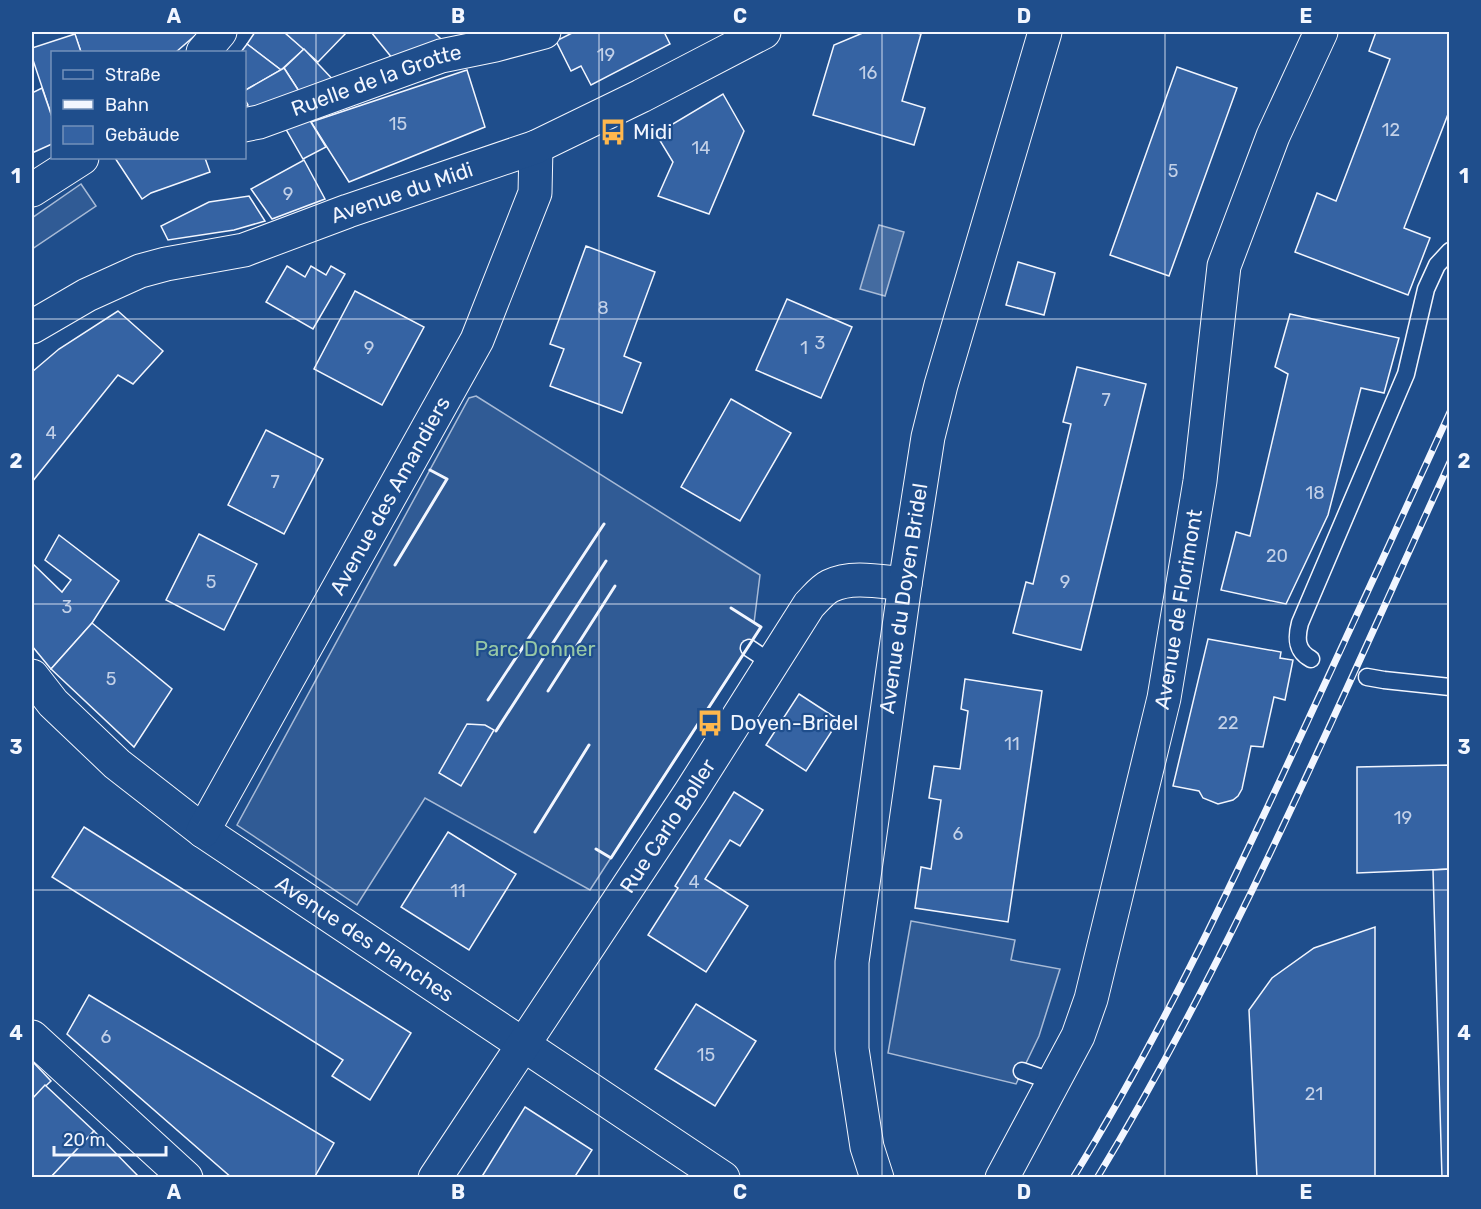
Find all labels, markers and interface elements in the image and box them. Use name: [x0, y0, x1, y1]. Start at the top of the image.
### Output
text: A: [167, 4, 182, 28]
text: B: [451, 4, 465, 28]
text: C: [733, 4, 747, 28]
text: D: [1017, 4, 1031, 28]
text: E: [1300, 4, 1312, 28]
street label: Ruelle de la Grotte: [288, 39, 464, 121]
house number: 19: [597, 44, 615, 66]
legend: [51, 51, 246, 159]
house number: 16: [859, 62, 877, 84]
text: Straße: [105, 64, 161, 86]
text: Bahn: [105, 94, 149, 116]
house number: 15: [389, 113, 407, 135]
bus stop icon: Midi: [598, 117, 628, 147]
place label: Midi: [633, 119, 672, 144]
house number: 12: [1382, 119, 1400, 141]
text: Gebäude: [105, 124, 180, 146]
house number: 14: [692, 137, 710, 159]
street label: Avenue du Midi: [327, 156, 476, 228]
house number: 5: [1168, 160, 1178, 182]
text: 1: [11, 164, 21, 188]
text: 1: [1459, 164, 1469, 188]
house number: 9: [283, 183, 293, 205]
house number: 8: [597, 297, 609, 319]
house number: 3: [815, 332, 825, 354]
house number: 9: [364, 337, 374, 359]
house number: 1: [800, 337, 808, 359]
house number: 7: [1101, 389, 1111, 411]
street label: Avenue des Amandiers: [324, 392, 455, 599]
house number: 4: [45, 422, 57, 444]
text: 2: [10, 449, 23, 473]
text: 2: [1458, 449, 1471, 473]
house number: 7: [270, 471, 280, 493]
street label: Avenue du Doyen Bridel: [874, 481, 933, 715]
house number: 18: [1305, 482, 1325, 504]
street label: Avenue de Florimont: [1149, 507, 1207, 712]
house number: 20: [1266, 545, 1288, 567]
house number: 5: [206, 571, 216, 593]
house number: 9: [1060, 571, 1070, 593]
house number: 3: [62, 596, 72, 618]
park label: Parc Donner: [474, 636, 596, 661]
house number: 5: [106, 668, 116, 690]
bus stop icon: Doyen-Bridel: [695, 708, 725, 738]
place label: Doyen-Bridel: [730, 710, 858, 735]
house number: 22: [1217, 712, 1239, 734]
house number: 11: [1004, 733, 1020, 755]
text: 3: [9, 735, 23, 759]
text: 3: [1457, 735, 1471, 759]
street label: Rue Carlo Boller: [614, 754, 720, 898]
house number: 19: [1394, 807, 1412, 829]
house number: 6: [953, 823, 964, 845]
street label: Avenue des Planches: [271, 870, 459, 1007]
house number: 4: [688, 871, 700, 893]
house number: 11: [450, 880, 466, 902]
text: 4: [9, 1021, 23, 1045]
text: 4: [1457, 1021, 1471, 1045]
house number: 6: [101, 1026, 112, 1048]
house number: 15: [697, 1044, 715, 1066]
house number: 21: [1305, 1083, 1323, 1105]
scale bar: [54, 1119, 166, 1157]
text: 20 m: [63, 1129, 105, 1151]
text: A: [167, 1180, 182, 1204]
text: B: [451, 1180, 465, 1204]
text: C: [733, 1180, 747, 1204]
text: D: [1017, 1180, 1031, 1204]
text: E: [1300, 1180, 1312, 1204]

